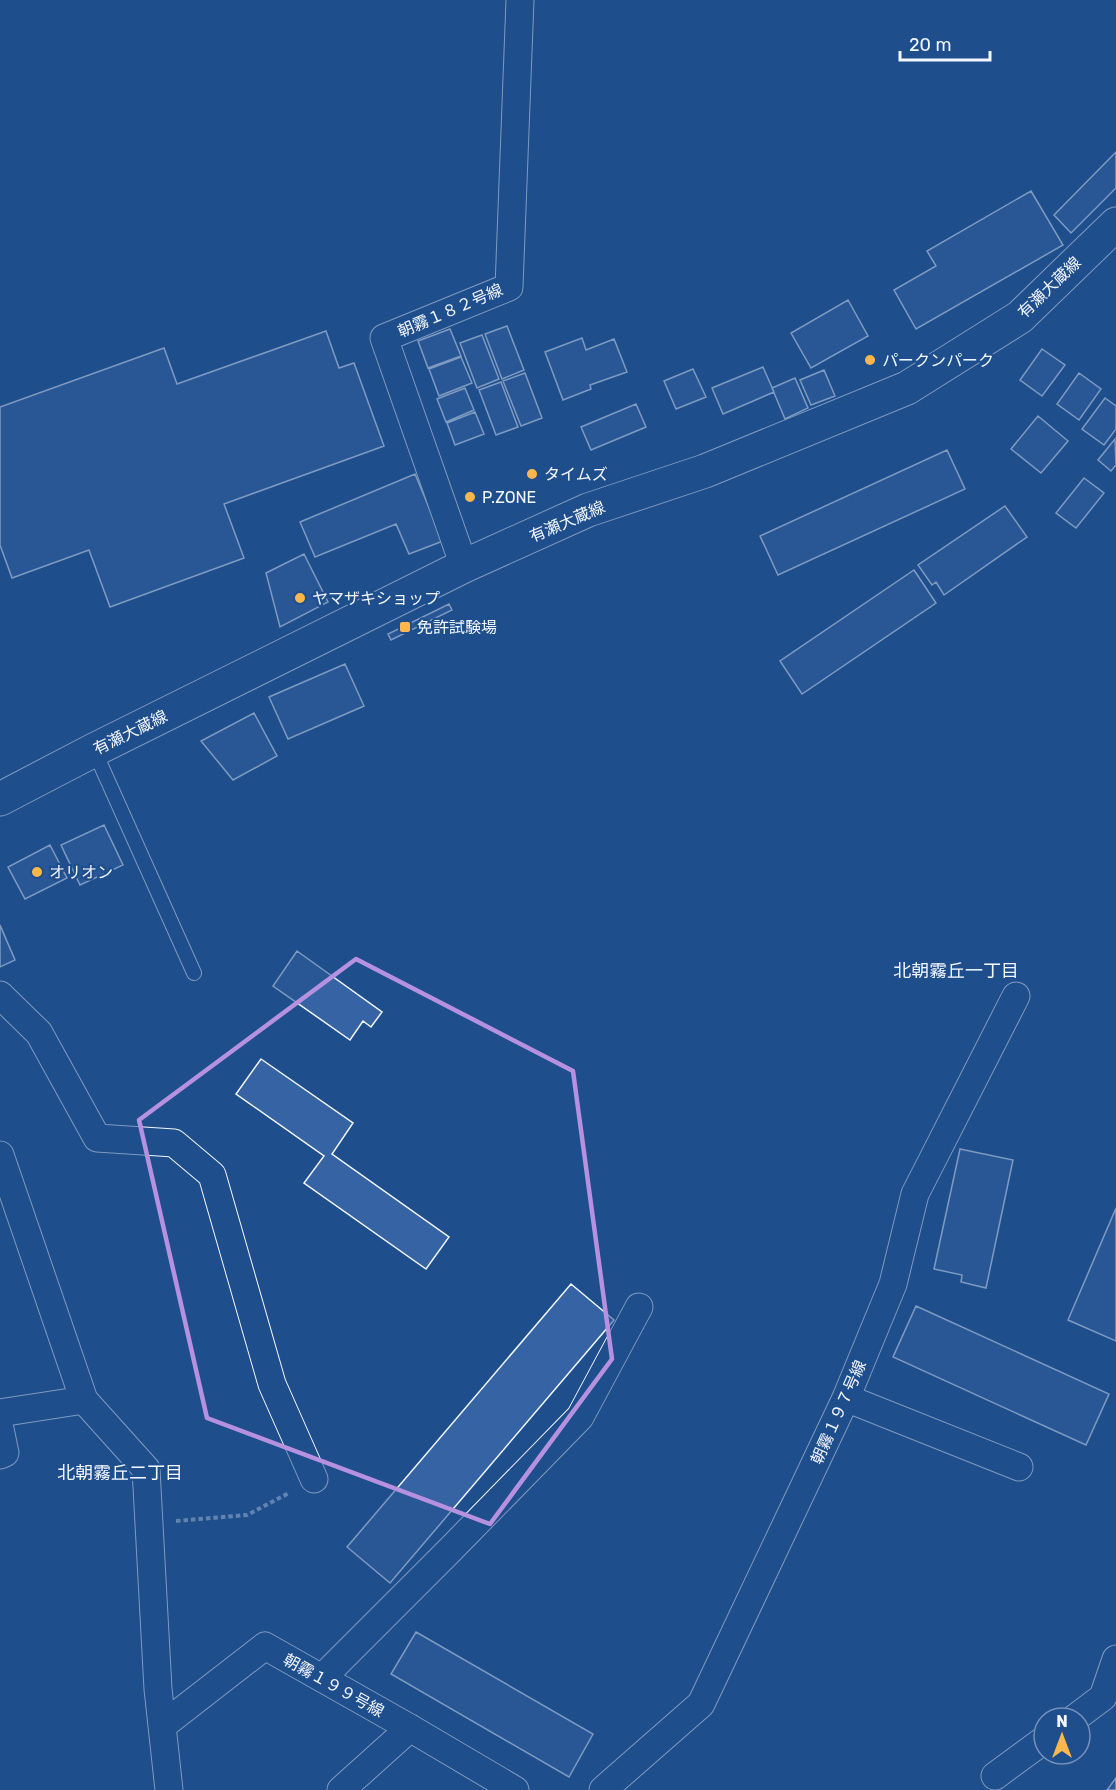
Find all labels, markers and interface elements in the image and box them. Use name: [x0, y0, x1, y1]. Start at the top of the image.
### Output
scale bar: [900, 24, 990, 62]
text: 20 m: [909, 34, 951, 56]
street label: 有瀬大蔵線: [1014, 253, 1085, 322]
street label: 朝霧１８２号線: [395, 280, 505, 341]
place label: パークンパーク: [882, 351, 994, 370]
marker: パークンパーク: [863, 353, 877, 367]
place label: タイムズ: [544, 465, 608, 484]
marker: タイムズ: [525, 467, 539, 481]
place label: P.ZONE: [482, 488, 536, 507]
marker: P.ZONE: [463, 490, 477, 504]
street label: 有瀬大蔵線: [527, 497, 608, 546]
place label: ヤマザキショップ: [312, 589, 440, 608]
marker: ヤマザキショップ: [293, 591, 307, 605]
place label: 免許試験場: [417, 618, 497, 637]
marker: 免許試験場: [398, 620, 412, 634]
street label: 有瀬大蔵線: [90, 706, 170, 759]
place label: オリオン: [49, 863, 113, 882]
marker: オリオン: [30, 865, 44, 879]
district label: 北朝霧丘一丁目: [893, 960, 1019, 982]
street label: 朝霧１９７号線: [807, 1357, 870, 1467]
district label: 北朝霧丘二丁目: [57, 1462, 183, 1484]
street label: 朝霧１９９号線: [280, 1650, 387, 1721]
north arrow: [1032, 1706, 1092, 1766]
text: N: [1056, 1712, 1068, 1731]

